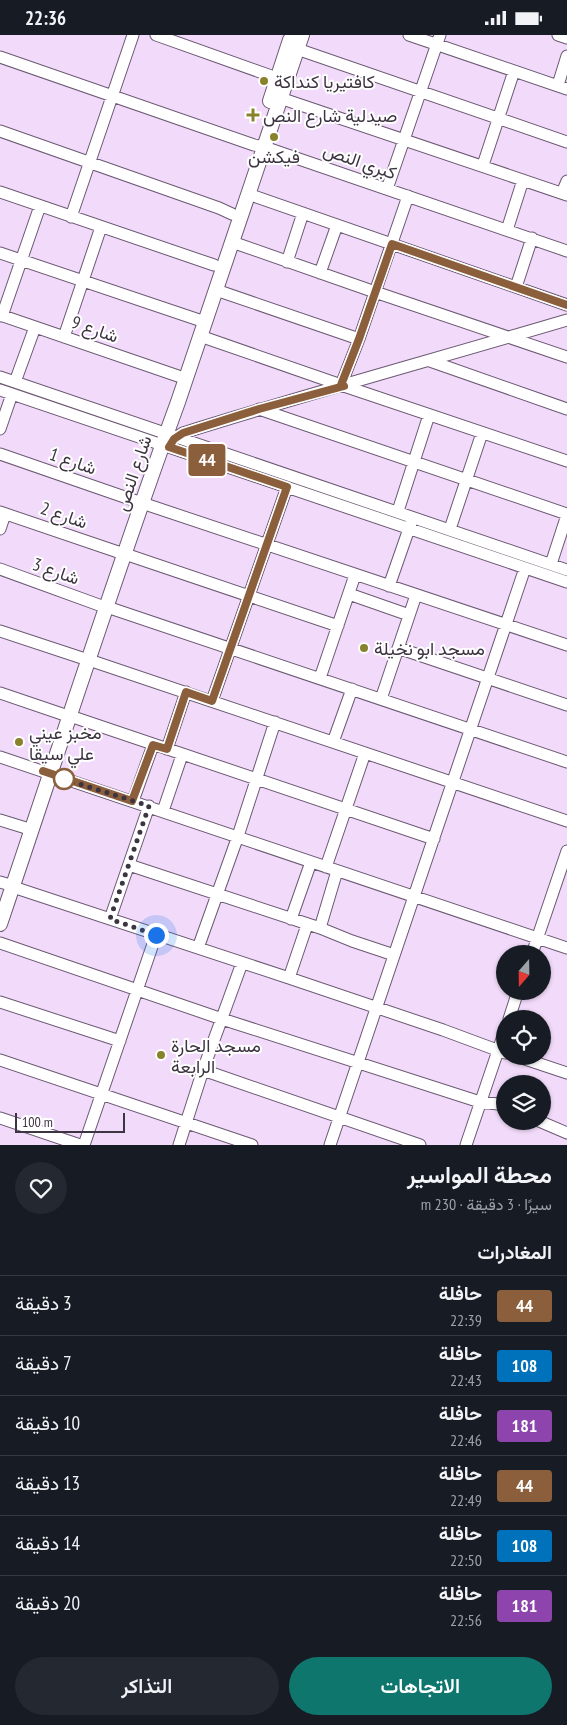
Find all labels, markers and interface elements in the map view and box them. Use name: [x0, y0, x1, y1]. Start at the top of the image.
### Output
text: 22:36: [25, 6, 66, 30]
place label: كافتيريا كنداكة: [274, 70, 375, 93]
marker: كافتيريا كنداكة: [258, 75, 270, 87]
place label: صيدلية شارع النص: [263, 104, 397, 128]
marker: صيدلية شارع النص: [247, 109, 259, 121]
marker: فيكشن: [268, 131, 280, 143]
street label: كبري النص: [319, 138, 400, 188]
place label: فيكشن: [248, 145, 300, 168]
street label: شارع 9: [68, 310, 122, 349]
street label: شارع النص: [109, 432, 158, 514]
street label: شارع 1: [46, 442, 100, 481]
line badge: 44: [184, 444, 230, 476]
text: 44: [198, 448, 216, 471]
street label: شارع 2: [37, 496, 91, 535]
street label: شارع 3: [29, 552, 83, 591]
place label: مسجد ابو نخيلة: [374, 637, 485, 660]
marker: مسجد ابو نخيلة: [358, 642, 370, 654]
place label: مخبز عيني علي سيقا: [29, 721, 102, 769]
marker: مخبز عيني علي سيقا: [13, 736, 25, 748]
unlabelled marker: [53, 768, 75, 790]
your location: [144, 923, 169, 948]
north arrow: [496, 945, 551, 1000]
map controls: [496, 945, 551, 1130]
button: locate: [496, 1010, 551, 1065]
place label: مسجد الحارة الرابعة: [171, 1034, 261, 1078]
marker: مسجد الحارة الرابعة: [155, 1049, 167, 1061]
button: layers: [496, 1075, 551, 1130]
scale bar: [15, 1110, 125, 1133]
text: 100 m: [22, 1113, 53, 1131]
text: محطة المواسير: [407, 1159, 552, 1190]
button: heart: [15, 1162, 67, 1214]
text: سيرًا · 3 دقيقة · 230 m: [421, 1194, 552, 1214]
text: المغادرات: [477, 1240, 552, 1264]
text: حافلة: [439, 1281, 482, 1305]
text: 3 دقيقة: [15, 1291, 72, 1315]
text: 44: [516, 1294, 533, 1317]
text: 22:39: [450, 1310, 482, 1330]
text: حافلة: [439, 1341, 482, 1365]
text: 7 دقيقة: [15, 1351, 72, 1375]
text: 108: [512, 1354, 537, 1377]
text: 22:43: [450, 1370, 482, 1390]
text: حافلة: [439, 1401, 482, 1425]
text: 10 دقيقة: [15, 1411, 80, 1435]
text: 181: [512, 1414, 537, 1437]
text: 22:46: [450, 1430, 482, 1450]
text: حافلة: [439, 1461, 482, 1485]
text: 13 دقيقة: [15, 1471, 80, 1495]
text: 44: [516, 1474, 533, 1497]
text: 22:49: [450, 1490, 482, 1510]
text: حافلة: [439, 1521, 482, 1545]
text: 14 دقيقة: [15, 1531, 80, 1555]
text: 108: [512, 1534, 537, 1557]
text: 22:50: [450, 1550, 482, 1570]
text: حافلة: [439, 1581, 482, 1605]
text: 20 دقيقة: [15, 1591, 80, 1615]
text: 181: [512, 1594, 537, 1617]
text: 22:56: [450, 1610, 482, 1630]
button: التذاكر: [15, 1657, 279, 1715]
button: الاتجاهات: [289, 1657, 552, 1715]

